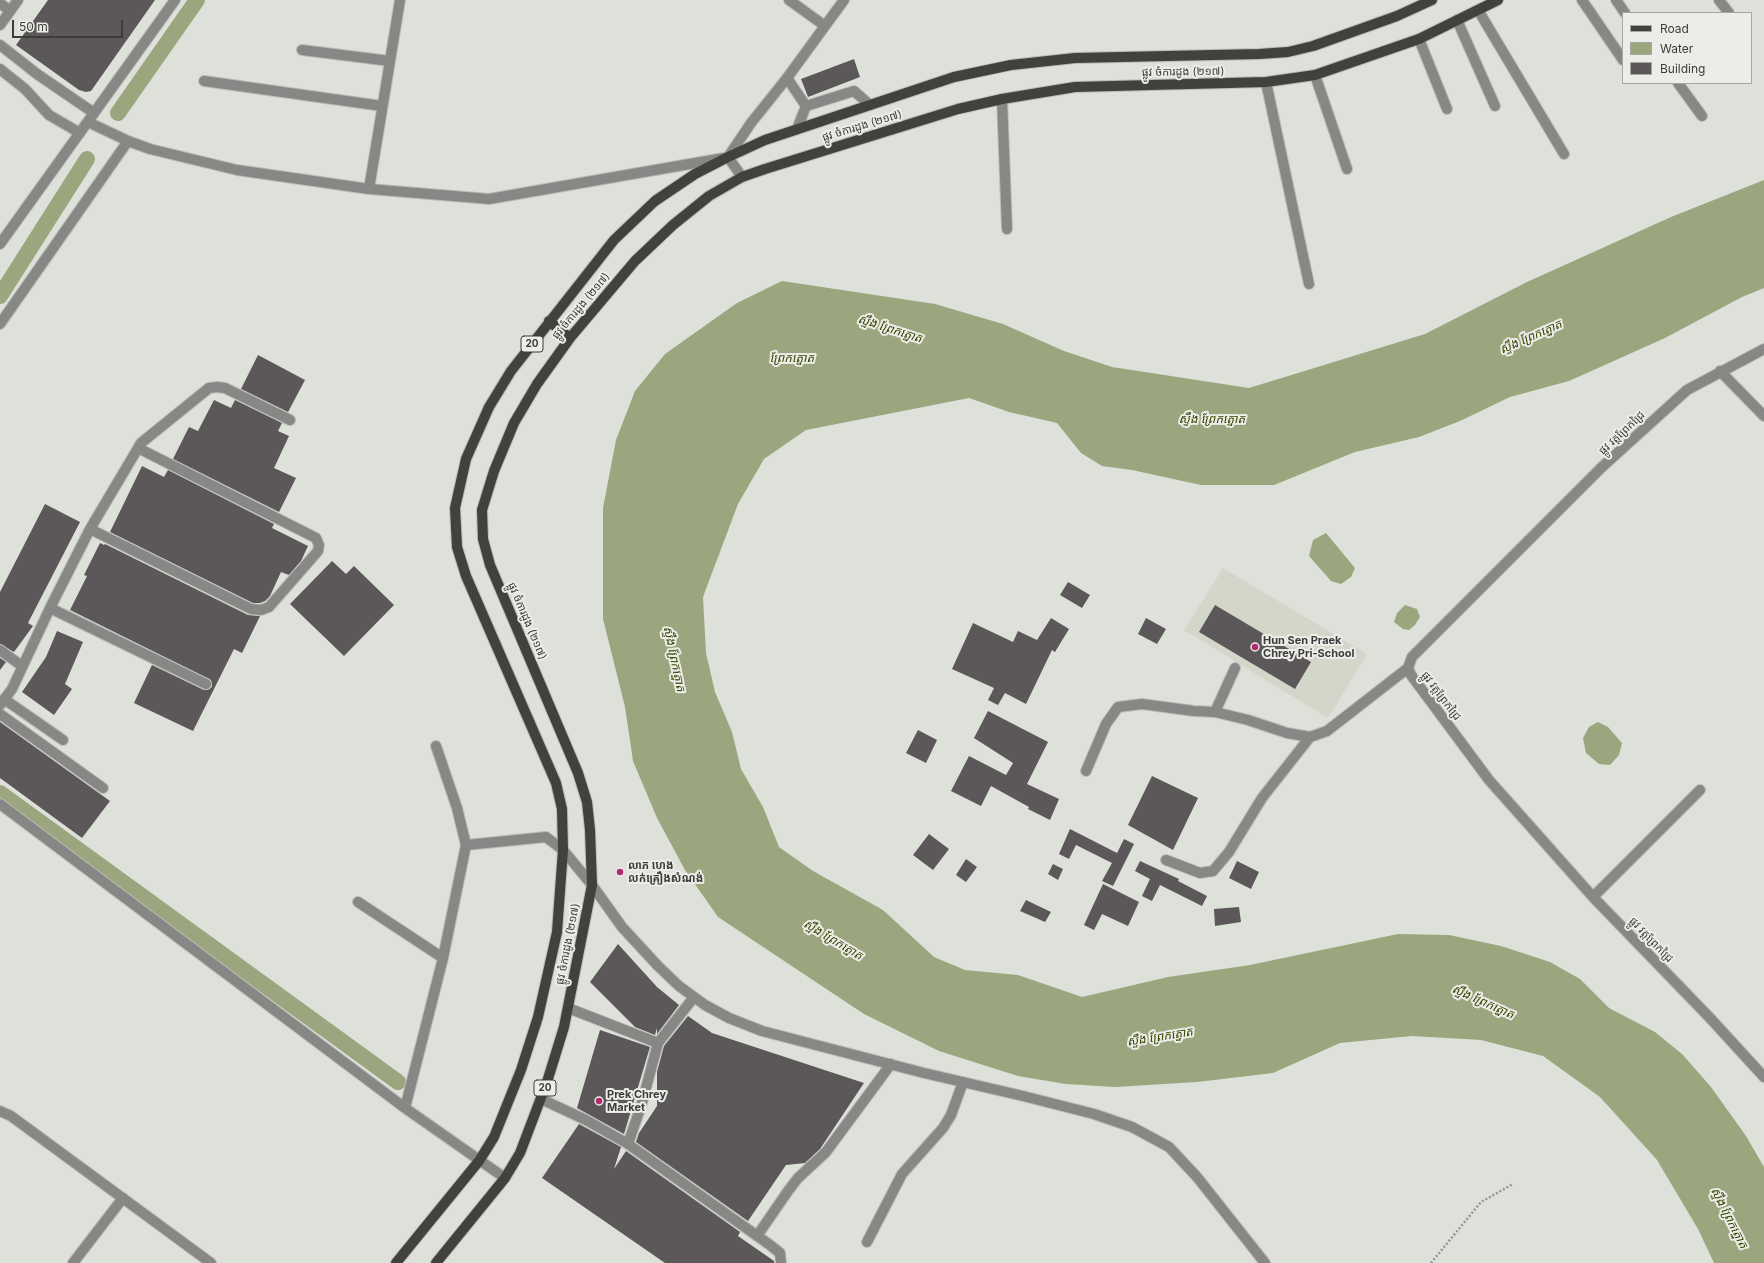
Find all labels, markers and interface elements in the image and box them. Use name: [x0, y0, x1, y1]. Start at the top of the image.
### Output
scale bar: [14, 12, 125, 38]
legend: [1622, 12, 1752, 84]
text: 50 m: [19, 19, 48, 34]
text: Road: [1660, 21, 1689, 36]
text: Water: [1660, 41, 1693, 56]
text: Building: [1660, 61, 1705, 76]
street label: ផ្លូវ ចំការដូង (២១៧): [1142, 65, 1224, 79]
street label: ផ្លូវ ចំការដូង (២១៧): [821, 108, 903, 144]
street label: ផ្លូវ ចំការដូង (២១៧): [549, 270, 613, 342]
water label: ស្ទឹង ព្រែកត្នោត: [856, 312, 924, 346]
water label: ស្ទឹង ព្រែកត្នោត: [1498, 317, 1564, 357]
road number: 20: [521, 336, 543, 352]
water label: ព្រែកត្នោត: [770, 351, 814, 365]
street label: ផ្លូវ វត្តព្រែកជ្រៃ: [1596, 408, 1648, 458]
water label: ស្ទឹង ព្រែកត្នោត: [1179, 412, 1245, 426]
street label: ផ្លូវ ចំការដូង (២១៧): [505, 580, 549, 662]
water label: ស្ទឹង ព្រែកត្នោត: [660, 625, 688, 693]
place label: Hun Sen Praek Chrey Pri-School: [1263, 634, 1355, 660]
marker: Hun Sen Praek Chrey Pri-School: [1250, 642, 1260, 652]
street label: ផ្លូវ វត្តព្រែកជ្រៃ: [1418, 669, 1464, 723]
place label: លាភ ហេង លក់គ្រឿងសំណង់: [628, 859, 703, 885]
marker: លាភ ហេង លក់គ្រឿងសំណង់: [615, 867, 625, 877]
street label: ផ្លូវ ចំការដូង (២១៧): [554, 902, 582, 986]
street label: ផ្លូវ វត្តព្រែកជ្រៃ: [1626, 915, 1676, 965]
water label: ស្ទឹង ព្រែកត្នោត: [801, 917, 865, 963]
water label: ស្ទឹង ព្រែកត្នោត: [1450, 982, 1516, 1022]
water label: ស្ទឹង ព្រែកត្នោត: [1126, 1025, 1194, 1049]
road number: 20: [534, 1080, 556, 1096]
place label: Prek Chrey Market: [607, 1088, 666, 1114]
marker: Prek Chrey Market: [594, 1096, 604, 1106]
water label: ស្ទឹង ព្រែកត្នោត: [1708, 1185, 1750, 1251]

